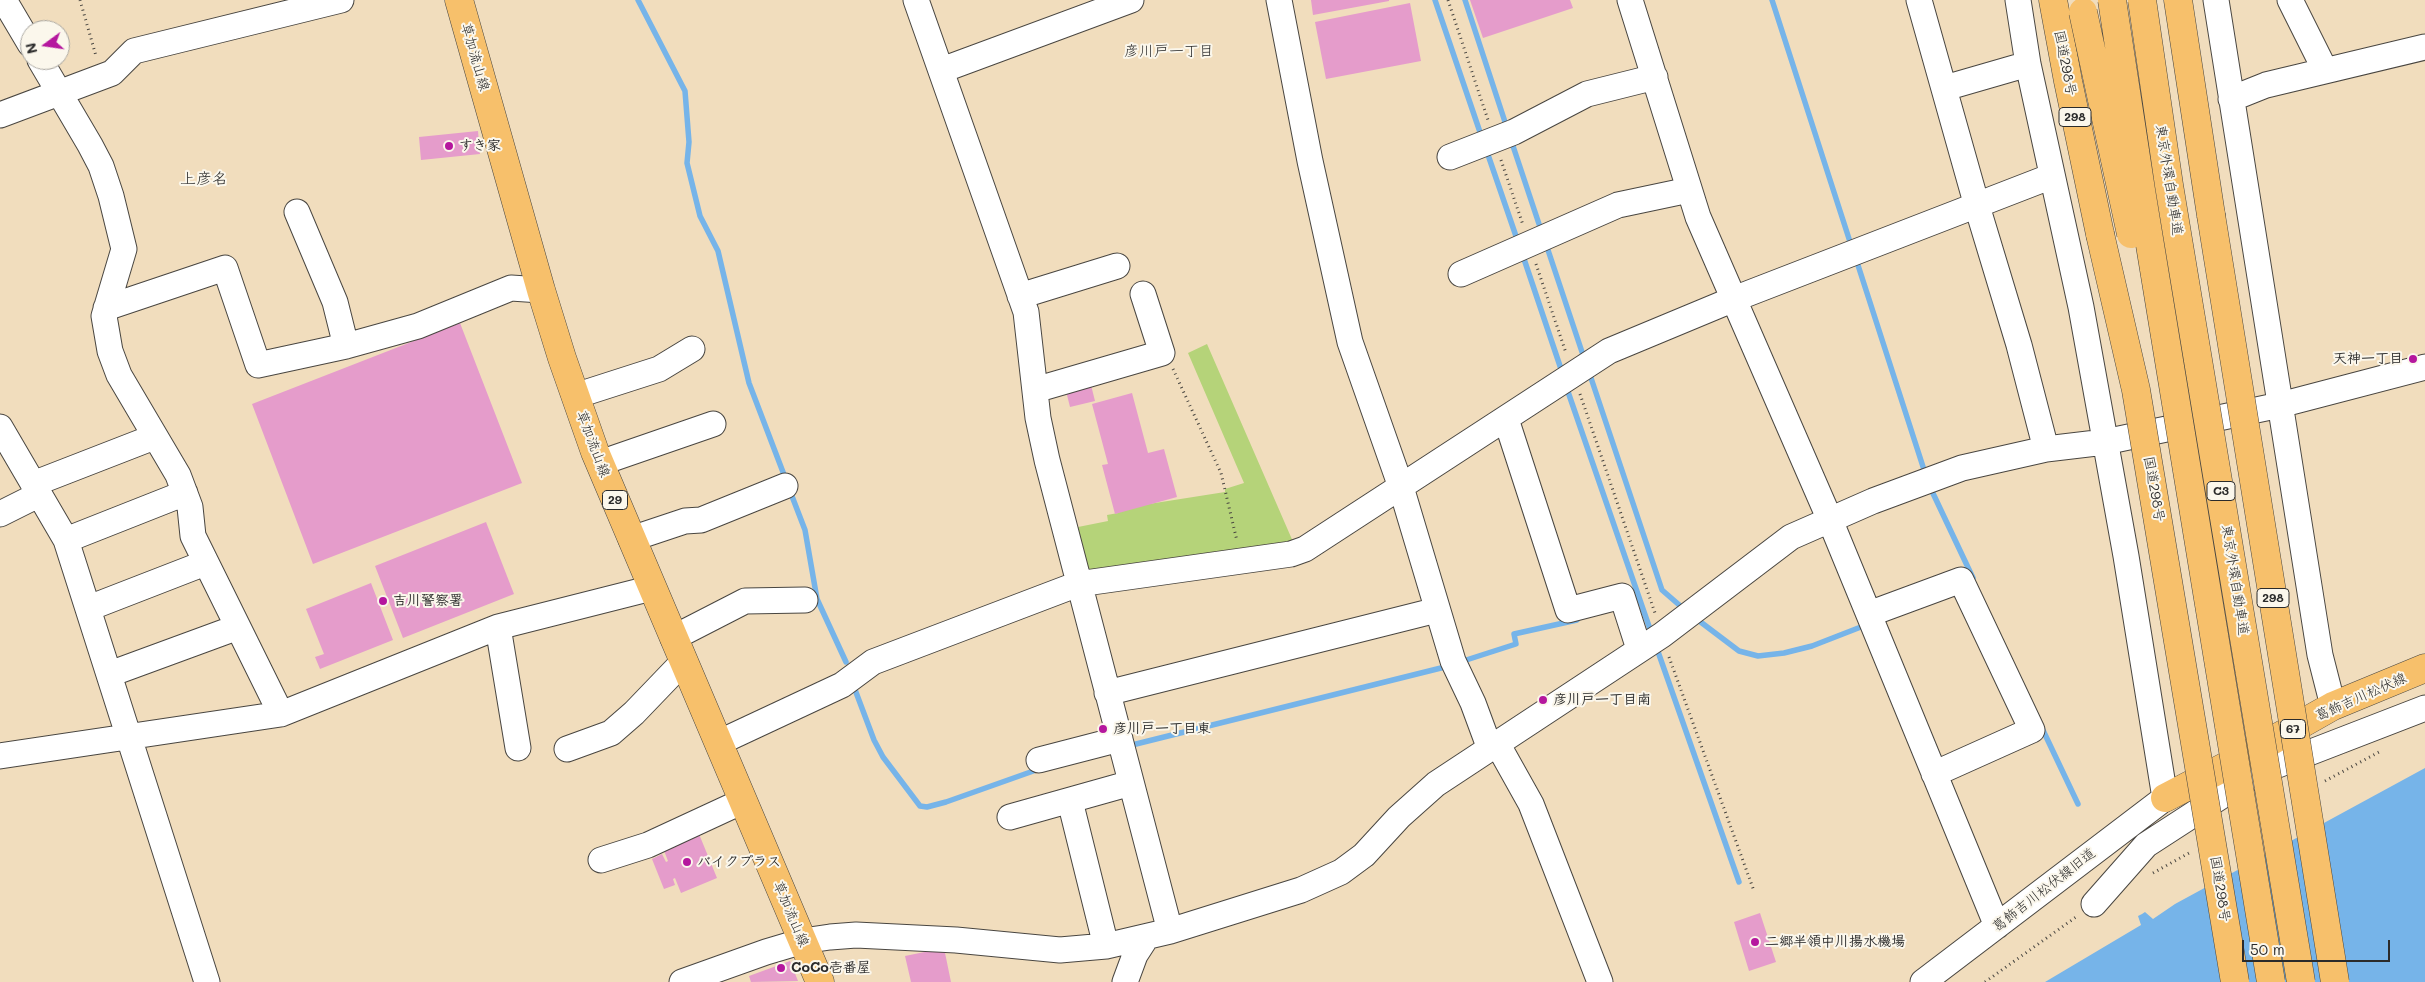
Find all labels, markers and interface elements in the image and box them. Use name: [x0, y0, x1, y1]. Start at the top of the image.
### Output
north arrow: [20, 20, 70, 70]
street label: 草加流山線: [457, 21, 493, 93]
street label: 国道298号: [2050, 29, 2080, 97]
text: N: [20, 41, 41, 56]
district label: 彦川戸一丁目: [1124, 42, 1214, 60]
road number: 298: [2059, 108, 2091, 126]
street label: 東京外環自動車道: [2152, 123, 2186, 237]
place label: すき家: [459, 138, 501, 154]
marker: すき家: [443, 140, 455, 152]
district label: 上彦名: [180, 169, 228, 189]
place label: 天神一丁目: [2333, 351, 2403, 367]
marker: 天神一丁目: [2407, 353, 2419, 365]
street label: 草加流山線: [573, 408, 613, 480]
street label: 国道298号: [2140, 455, 2168, 523]
road number: C3: [2207, 482, 2235, 501]
road number: 29: [602, 490, 628, 510]
street label: 東京外環自動車道: [2218, 523, 2252, 637]
road number: 298: [2257, 588, 2289, 608]
place label: 吉川警察署: [393, 593, 463, 609]
marker: 吉川警察署: [377, 595, 389, 607]
street label: 葛飾吉川松伏線: [2313, 669, 2409, 725]
place label: 彦川戸一丁目南: [1553, 692, 1651, 708]
marker: 彦川戸一丁目南: [1537, 694, 1549, 706]
road number: 67: [2280, 720, 2306, 739]
place label: 彦川戸一丁目東: [1113, 721, 1211, 737]
marker: 彦川戸一丁目東: [1097, 723, 1109, 735]
street label: 葛飾吉川松伏線旧道: [1989, 845, 2099, 935]
place label: バイクプラス: [697, 854, 781, 870]
street label: 国道298号: [2206, 855, 2234, 923]
marker: バイクプラス: [681, 856, 693, 868]
street label: 草加流山線: [770, 879, 812, 949]
scale bar: [2245, 930, 2392, 962]
place label: 二郷半領中川揚水機場: [1765, 934, 1905, 950]
marker: 二郷半領中川揚水機場: [1749, 936, 1761, 948]
text: 50 m: [2250, 939, 2285, 959]
place label: CoCo壱番屋: [791, 960, 871, 976]
marker: CoCo壱番屋: [775, 962, 787, 974]

